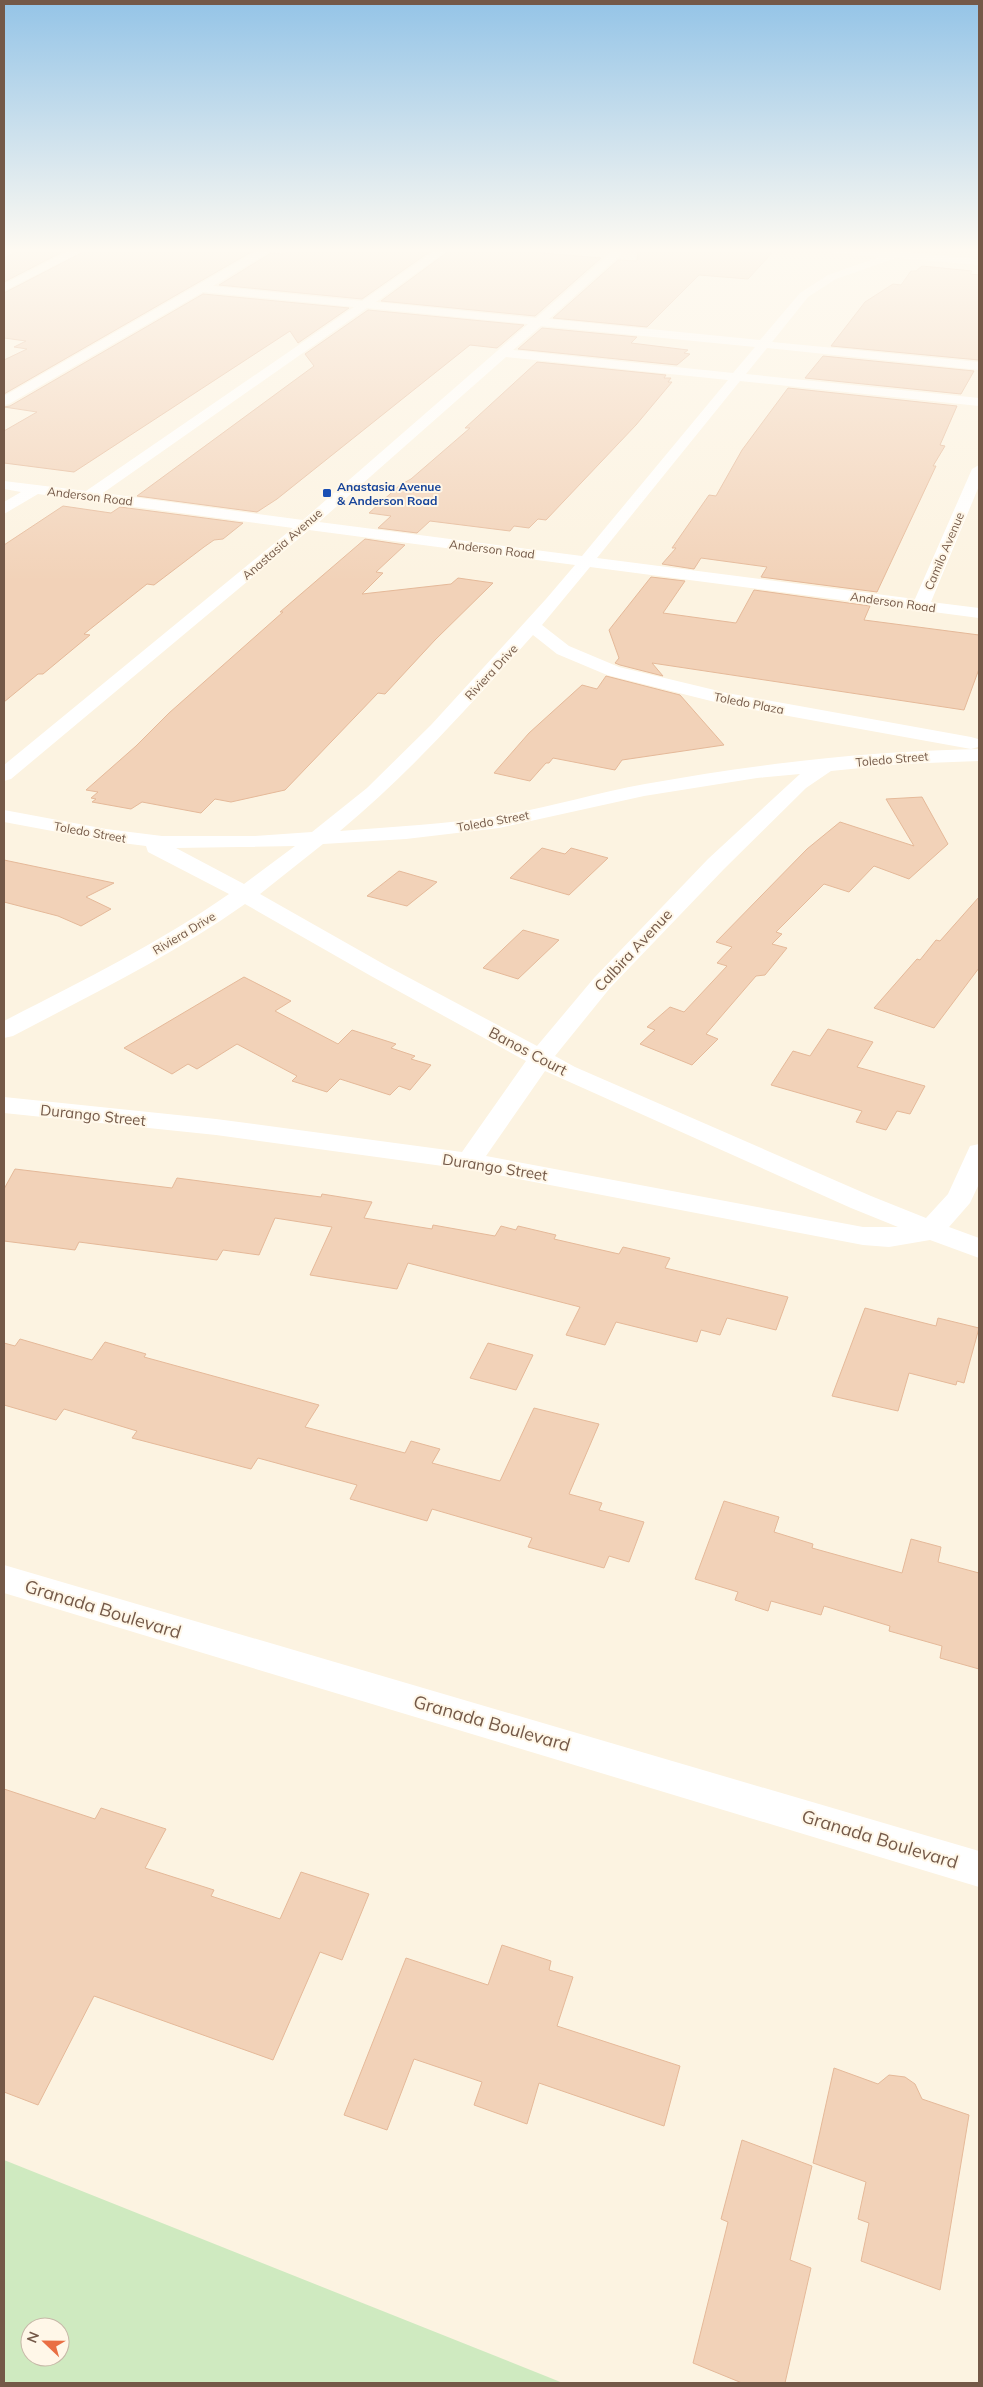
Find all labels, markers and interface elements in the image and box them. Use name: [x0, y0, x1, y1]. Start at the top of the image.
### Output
place label: Anastasia Avenue & Anderson Road: [337, 479, 442, 508]
street label: Anderson Road: [46, 483, 134, 509]
marker: Anastasia Avenue & Anderson Road: [321, 487, 333, 499]
street label: Anastasia Avenue: [239, 505, 325, 583]
street label: Camilo Avenue: [921, 510, 967, 592]
street label: Anderson Road: [448, 536, 536, 562]
street label: Anderson Road: [849, 589, 937, 615]
street label: Riviera Drive: [461, 641, 521, 703]
street label: Toledo Plaza: [713, 689, 785, 717]
street label: Toledo Street: [855, 748, 929, 770]
street label: Toledo Street: [456, 807, 530, 835]
street label: Toledo Street: [53, 818, 127, 846]
street label: Calbira Avenue: [590, 905, 676, 995]
street label: Riviera Drive: [150, 908, 218, 958]
street label: Banos Court: [486, 1022, 570, 1080]
street label: Durango Street: [39, 1100, 147, 1130]
street label: Durango Street: [441, 1149, 549, 1185]
street label: Granada Boulevard: [22, 1574, 184, 1644]
street label: Granada Boulevard: [411, 1690, 573, 1756]
street label: Granada Boulevard: [799, 1804, 961, 1874]
north arrow: [20, 2317, 70, 2367]
text: N: [23, 2329, 43, 2345]

